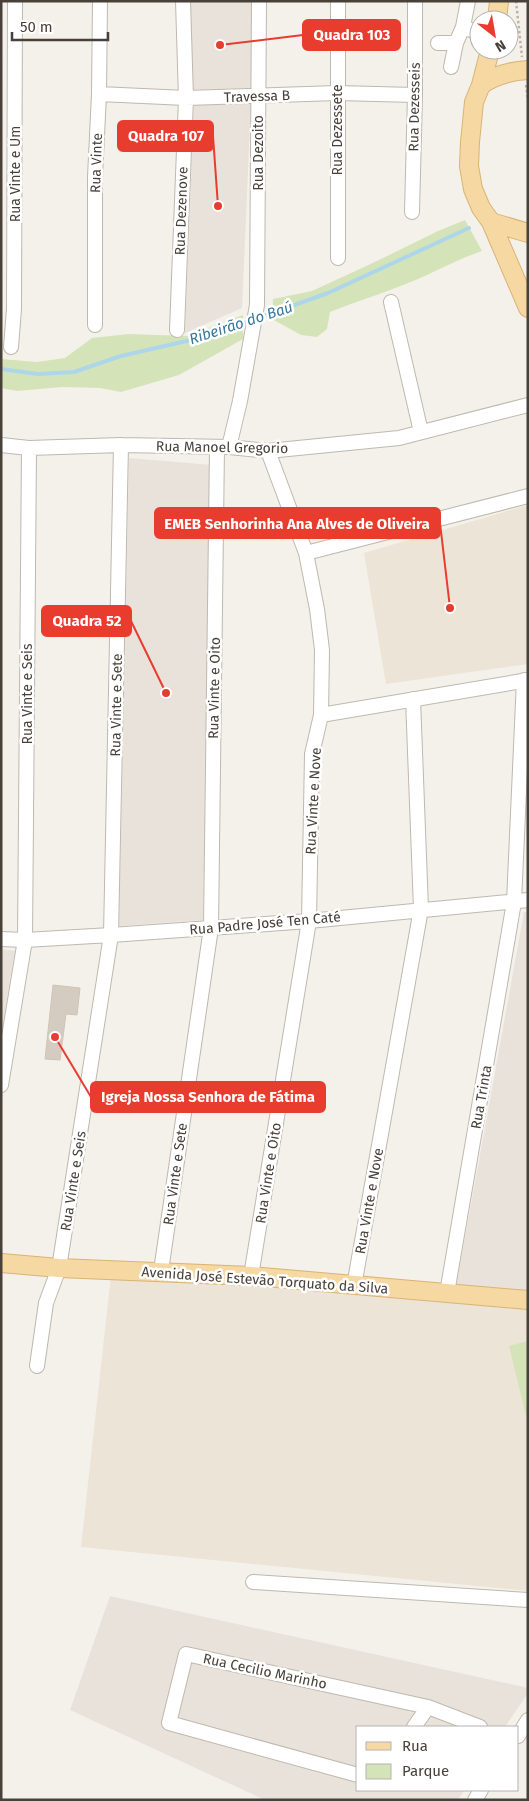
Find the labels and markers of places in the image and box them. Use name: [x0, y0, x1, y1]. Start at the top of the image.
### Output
callout: Quadra 103: [303, 20, 400, 50]
callout: Quadra 107: [118, 121, 213, 151]
callout: EMEB Senhorinha Ana Alves de Oliveira: [155, 508, 440, 538]
callout: Quadra 52: [42, 606, 131, 636]
callout: Igreja Nossa Senhora de Fátima: [91, 1082, 325, 1112]

